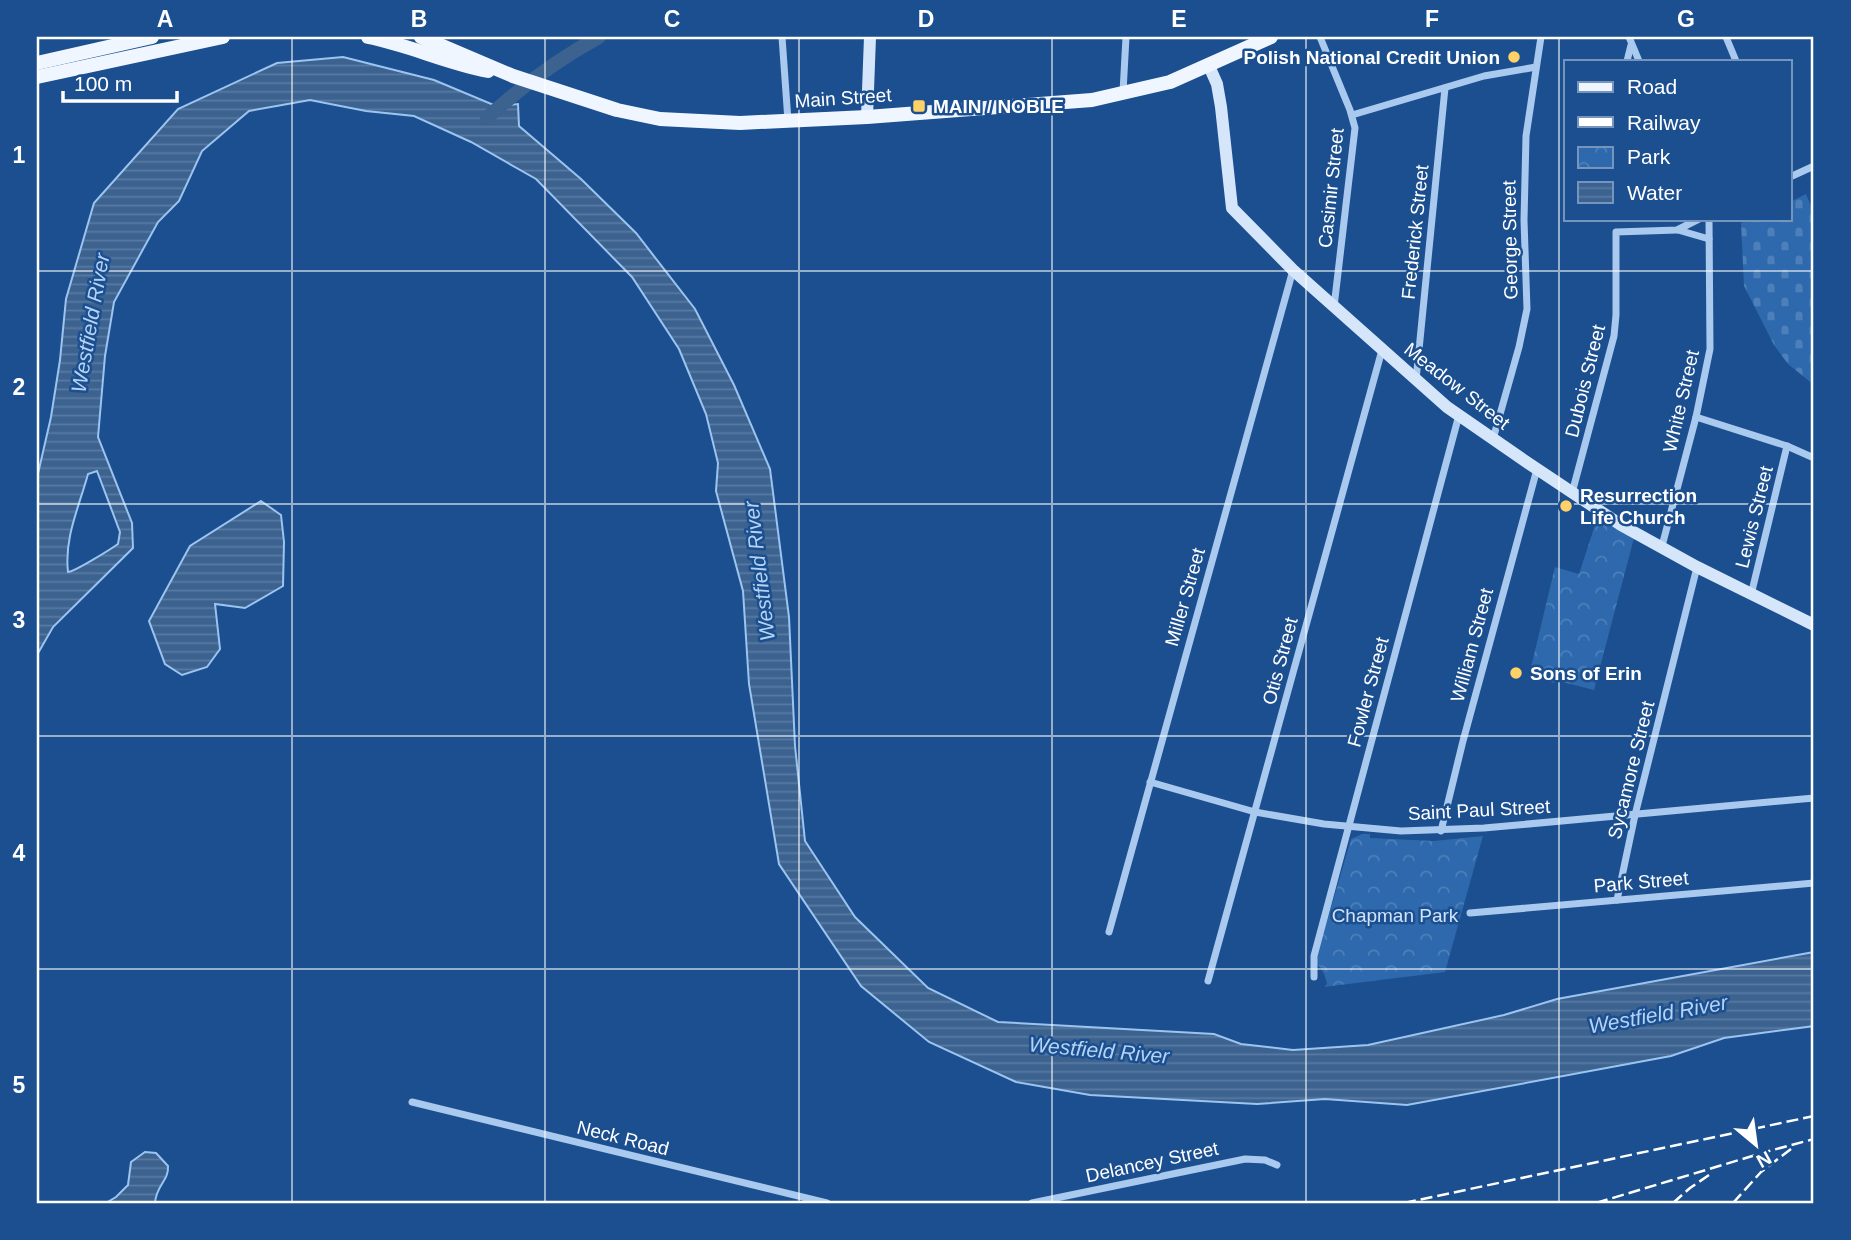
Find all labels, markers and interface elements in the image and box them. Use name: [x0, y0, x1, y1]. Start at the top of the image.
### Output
text: A: [157, 6, 173, 32]
text: B: [411, 6, 427, 32]
text: C: [664, 6, 680, 32]
text: D: [918, 6, 934, 32]
text: E: [1171, 6, 1187, 32]
text: F: [1425, 6, 1439, 32]
text: G: [1677, 6, 1695, 32]
place label: Polish National Credit Union: [1243, 47, 1500, 68]
marker: Polish National Credit Union: [1506, 49, 1522, 65]
scale bar: [63, 60, 177, 104]
legend: [1564, 60, 1792, 220]
text: 100 m: [74, 72, 132, 95]
text: Road: [1627, 75, 1677, 98]
street label: Main Street: [794, 84, 893, 112]
place label: MAIN / NOBLE: [933, 96, 1064, 117]
marker: MAIN / NOBLE: [911, 98, 927, 114]
text: Railway: [1627, 111, 1701, 134]
street label: Casimir Street: [1314, 126, 1348, 249]
text: 1: [13, 142, 26, 168]
text: Park: [1627, 145, 1671, 168]
street label: Frederick Street: [1397, 163, 1433, 300]
street label: George Street: [1498, 179, 1522, 300]
text: Water: [1627, 181, 1682, 204]
water label: Westfield River: [66, 251, 114, 394]
street label: Dubois Street: [1561, 322, 1609, 439]
street label: Meadow Street: [1400, 338, 1514, 434]
street label: White Street: [1659, 347, 1703, 454]
text: 2: [13, 374, 25, 400]
street label: Lewis Street: [1731, 463, 1777, 570]
place label: Resurrection Life Church: [1580, 485, 1697, 528]
marker: Resurrection Life Church: [1558, 498, 1574, 514]
water label: Westfield River: [739, 499, 779, 642]
street label: Miller Street: [1161, 545, 1209, 649]
street label: William Street: [1447, 585, 1497, 704]
text: 3: [13, 607, 25, 633]
street label: Otis Street: [1258, 614, 1302, 707]
street label: Fowler Street: [1343, 634, 1393, 749]
place label: Sons of Erin: [1530, 663, 1642, 684]
marker: Sons of Erin: [1508, 665, 1524, 681]
street label: Sycamore Street: [1604, 698, 1658, 841]
street label: Saint Paul Street: [1407, 796, 1551, 824]
text: 4: [13, 840, 26, 866]
street label: Park Street: [1593, 867, 1690, 897]
park label: Chapman Park: [1332, 905, 1459, 926]
water label: Westfield River: [1587, 990, 1730, 1038]
water label: Westfield River: [1028, 1032, 1171, 1068]
text: 5: [13, 1072, 26, 1098]
north arrow: [1722, 1110, 1792, 1180]
street label: Neck Road: [575, 1116, 671, 1160]
street label: Delancey Street: [1084, 1138, 1221, 1186]
text: N: [1753, 1147, 1775, 1172]

